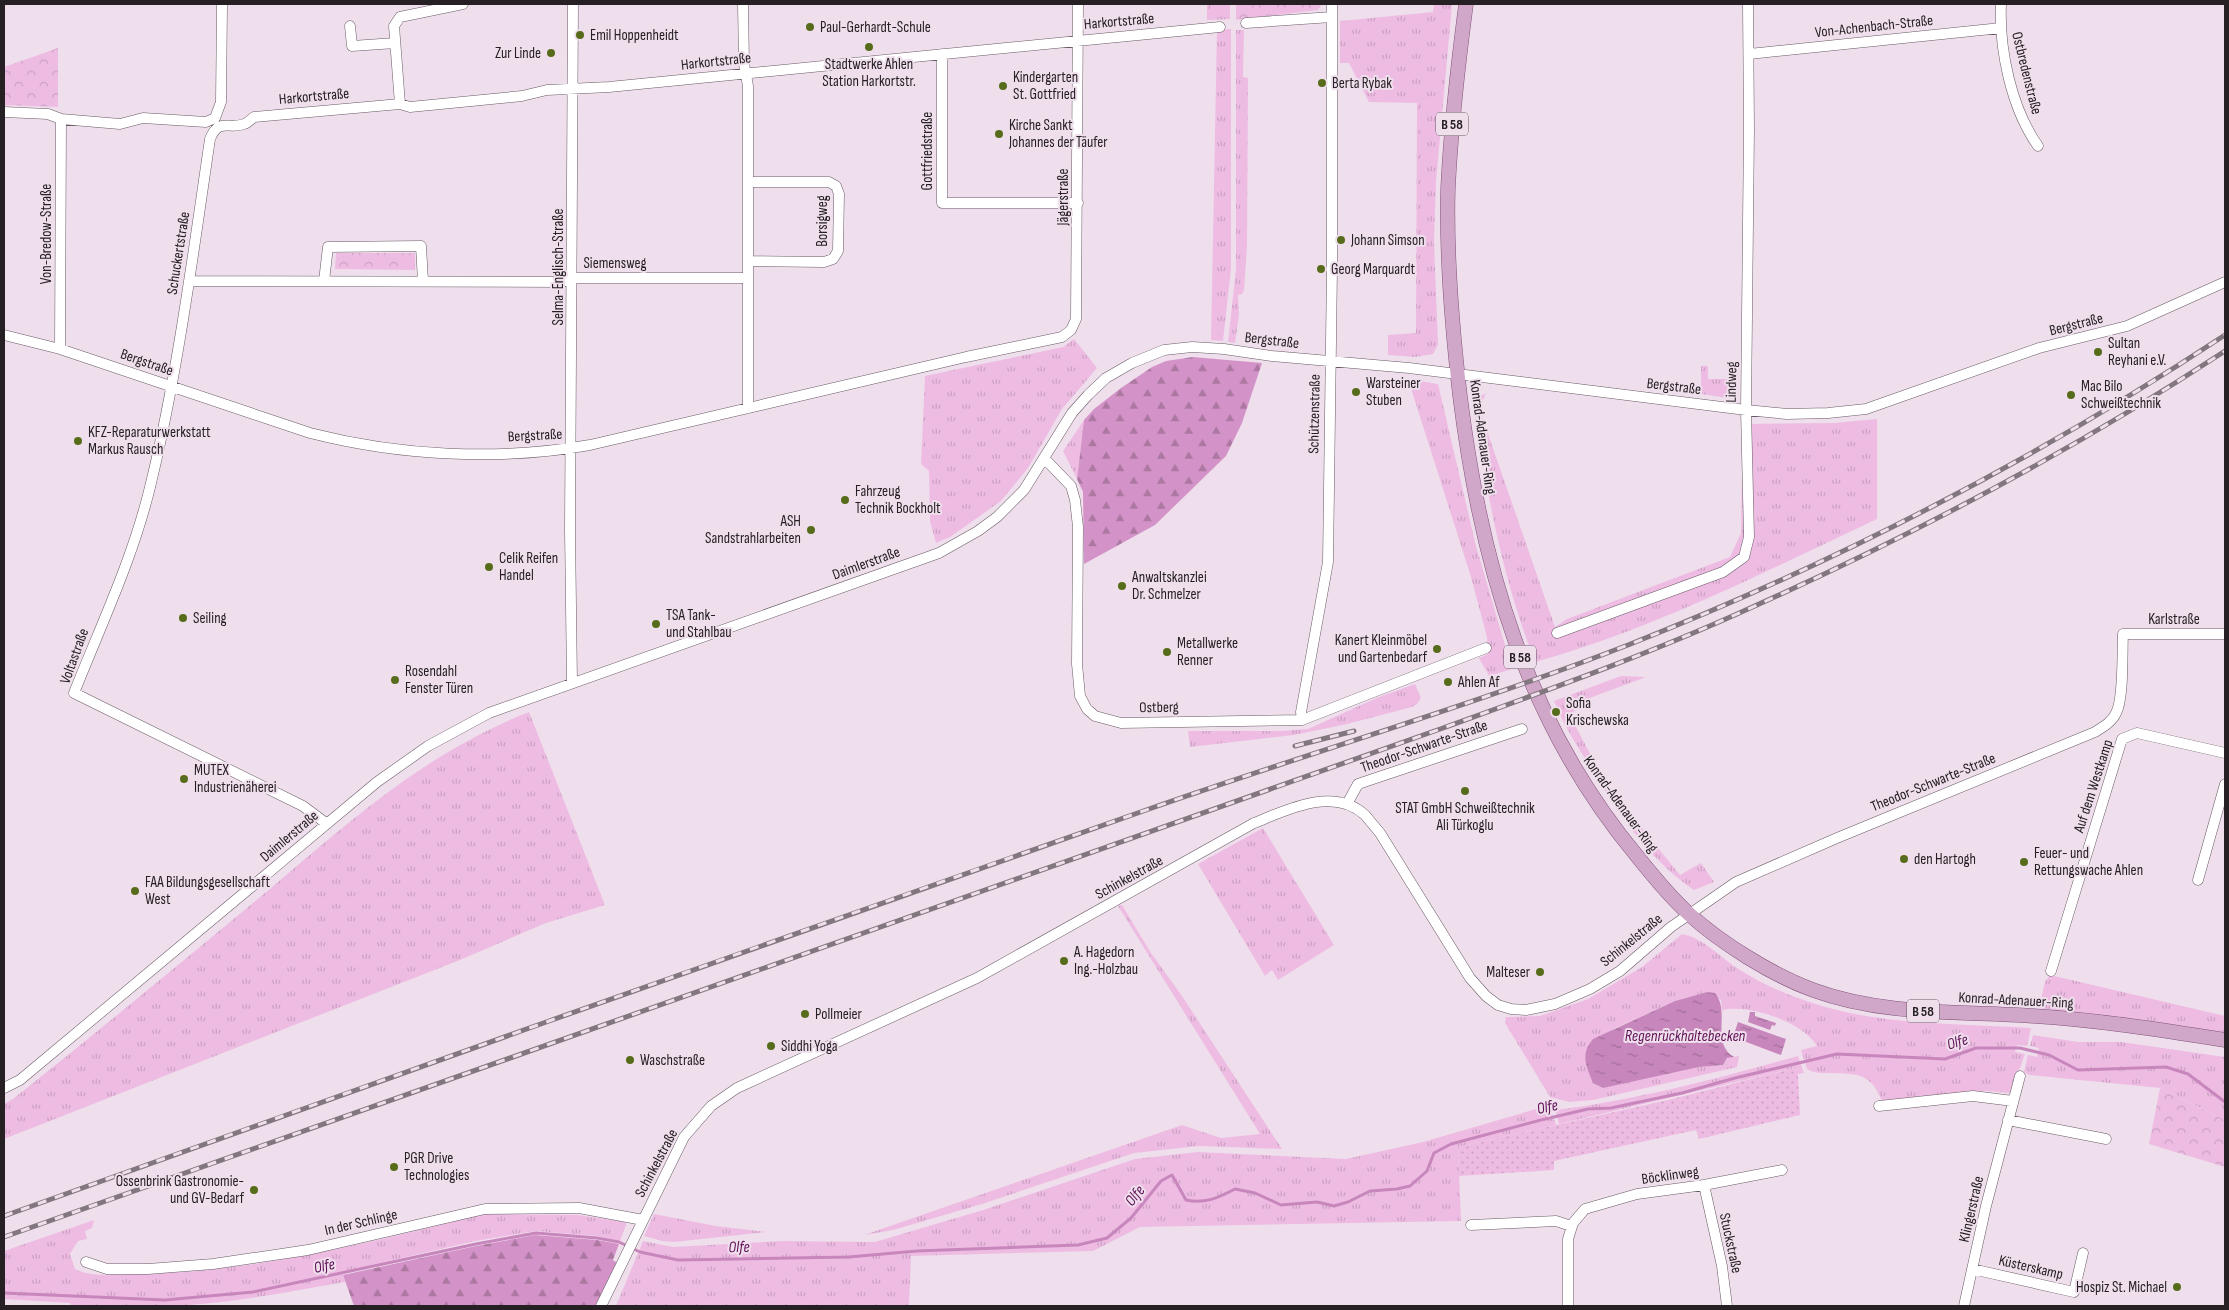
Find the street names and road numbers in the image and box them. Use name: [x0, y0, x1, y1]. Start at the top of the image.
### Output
street label: Harkortstraße: [1083, 9, 1155, 34]
street label: Von-Achenbach-Straße: [1814, 11, 1934, 42]
street label: Ostbredenstraße: [2007, 30, 2046, 116]
street label: Harkortstraße: [680, 48, 752, 75]
street label: Harkortstraße: [278, 84, 350, 109]
street label: Gottfriedstraße: [918, 112, 937, 190]
road number: B 58: [1436, 112, 1468, 136]
street label: Jägerstraße: [1054, 168, 1073, 227]
street label: Von-Bredow-Straße: [37, 184, 56, 284]
street label: Borsigweg: [813, 195, 832, 247]
street label: Selma-Englisch-Straße: [549, 208, 568, 326]
street label: Schuckertstraße: [163, 210, 194, 296]
street label: Siemensweg: [583, 254, 647, 273]
street label: Bergstraße: [2047, 309, 2105, 340]
street label: Bergstraße: [1244, 328, 1300, 353]
street label: Bergstraße: [118, 345, 176, 380]
street label: Lindweg: [1722, 361, 1741, 403]
street label: Schützenstraße: [1304, 374, 1325, 454]
street label: Bergstraße: [1646, 374, 1702, 399]
street label: Konrad-Adenauer-Ring: [1465, 379, 1500, 496]
street label: Bergstraße: [507, 425, 563, 446]
street label: Daimlerstraße: [830, 542, 903, 584]
street label: Karlstraße: [2148, 610, 2200, 629]
street label: Voltastraße: [56, 626, 93, 687]
road number: B 58: [1504, 646, 1536, 669]
street label: Ostberg: [1139, 698, 1179, 717]
street label: Theodor-Schwarte-Straße: [1358, 716, 1490, 777]
street label: Auf dem Westkamp: [2069, 737, 2117, 836]
street label: Theodor-Schwarte-Straße: [1868, 749, 1998, 816]
street label: Konrad-Adenauer-Ring: [1579, 752, 1662, 857]
street label: Daimlerstraße: [256, 806, 322, 866]
street label: Schinkelstraße: [1092, 851, 1166, 904]
street label: Schinkelstraße: [1596, 910, 1666, 971]
street label: Konrad-Adenauer-Ring: [1958, 988, 2074, 1013]
road number: B 58: [1907, 999, 1939, 1022]
street label: Schinkelstraße: [631, 1126, 682, 1201]
street label: Böcklinweg: [1640, 1162, 1700, 1189]
street label: Klingerstraße: [1955, 1174, 1988, 1244]
street label: In der Schlinge: [323, 1205, 399, 1240]
street label: Stuckstraße: [1715, 1211, 1746, 1275]
street label: Küsterskamp: [1997, 1251, 2065, 1284]

